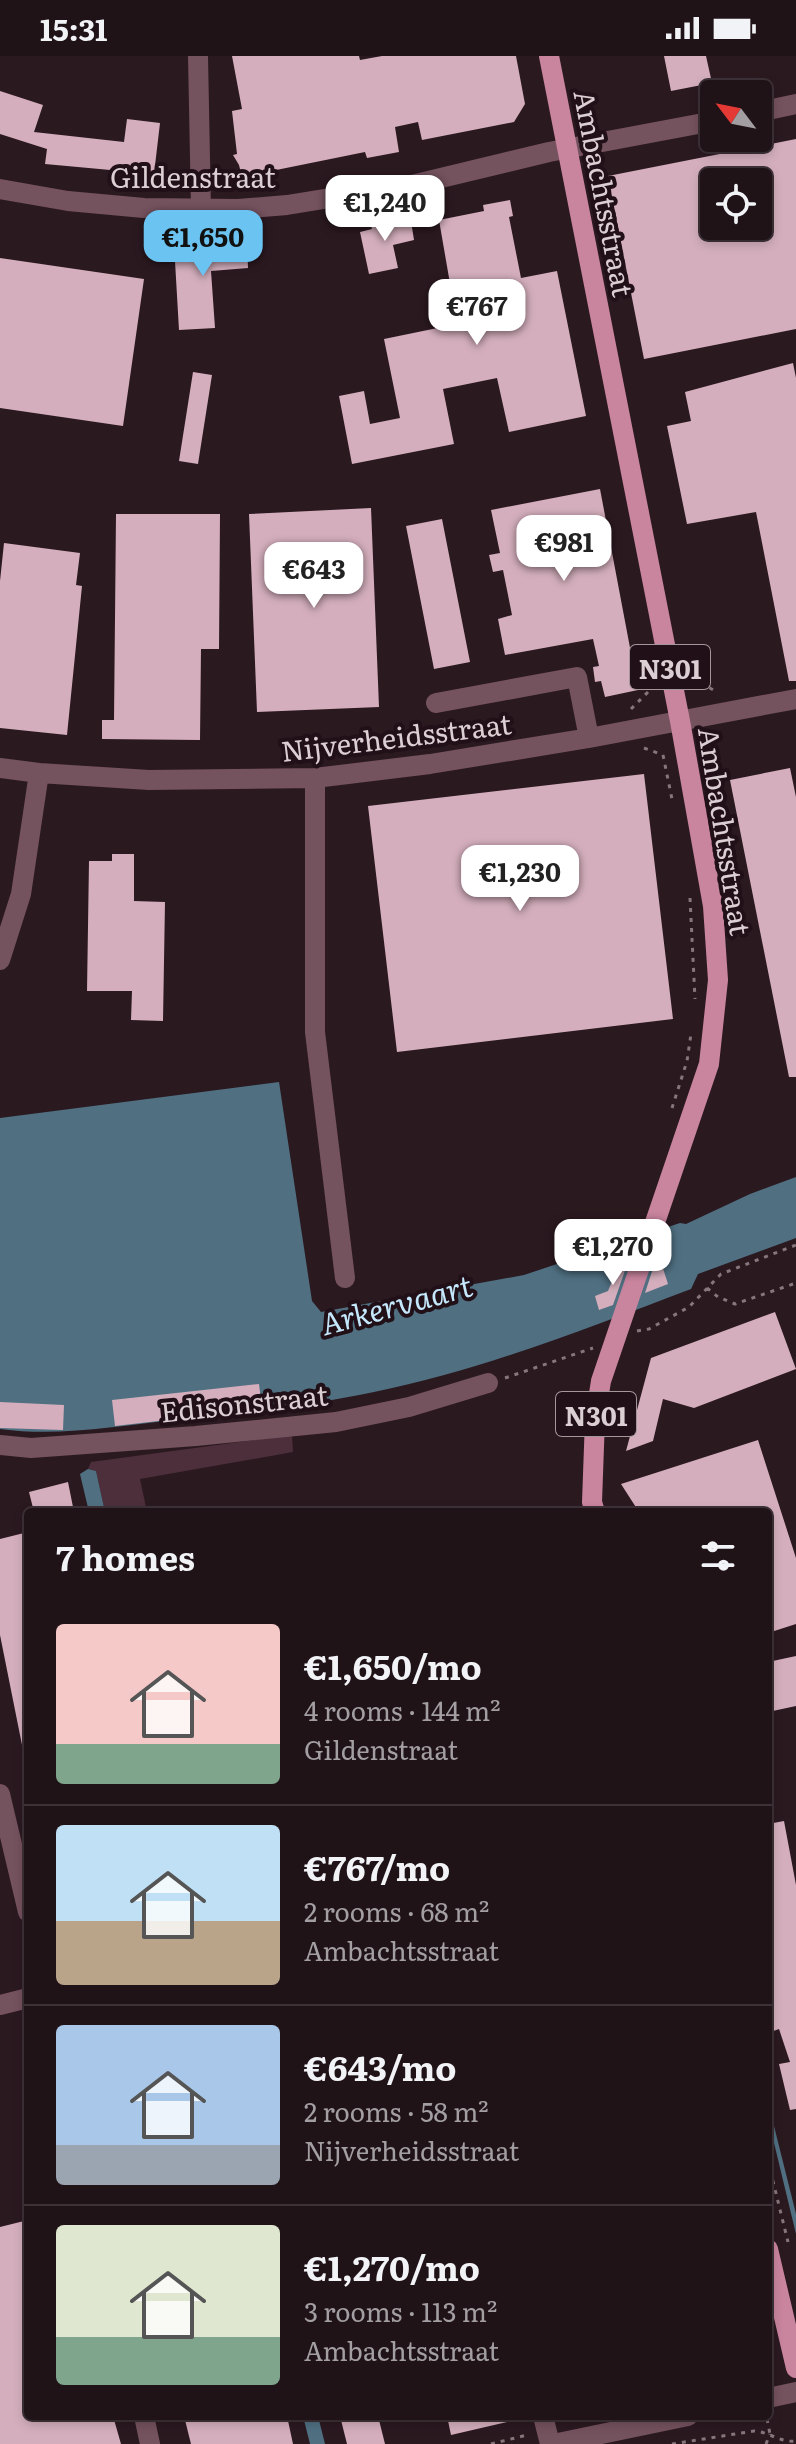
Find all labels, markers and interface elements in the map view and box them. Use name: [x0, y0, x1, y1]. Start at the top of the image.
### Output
text: 15:31: [40, 6, 108, 50]
north arrow: [700, 80, 772, 152]
map controls: [700, 80, 772, 240]
street label: Ambachtsstraat: [564, 86, 646, 301]
street label: Gildenstraat: [110, 155, 277, 197]
button: locate: [700, 168, 772, 240]
pin: €1,240: [320, 175, 450, 243]
text: €1,240: [344, 181, 427, 220]
pin: €1,650: [138, 210, 268, 278]
text: €1,650: [162, 216, 244, 255]
pin: €767: [430, 279, 524, 347]
text: €767: [446, 285, 508, 324]
pin: €981: [517, 515, 611, 583]
text: €981: [534, 521, 594, 560]
pin: €643: [267, 542, 361, 610]
text: €643: [282, 548, 346, 587]
road number: N301: [630, 645, 710, 689]
street label: Nijverheidsstraat: [278, 701, 514, 771]
street label: Ambachtsstraat: [689, 724, 763, 939]
pin: €1,230: [455, 845, 585, 913]
text: €1,230: [479, 851, 561, 890]
pin: €1,270: [548, 1219, 678, 1287]
text: €1,270: [572, 1225, 654, 1264]
water label: Arkervaart: [315, 1262, 477, 1344]
street label: Edisonstraat: [158, 1372, 331, 1432]
road number: N301: [556, 1392, 636, 1436]
text: 7 homes: [56, 1531, 195, 1581]
icon: filters: [696, 1534, 740, 1578]
text: €1,650/mo: [304, 1640, 482, 1690]
icon: home: [120, 1656, 216, 1752]
text: 4 rooms · 144 m²: [304, 1690, 500, 1729]
text: Gildenstraat: [304, 1729, 458, 1768]
text: €767/mo: [304, 1841, 450, 1891]
icon: home: [120, 1857, 216, 1953]
text: 2 rooms · 68 m²: [304, 1891, 489, 1930]
text: Ambachtsstraat: [304, 1930, 499, 1969]
text: €643/mo: [304, 2041, 457, 2091]
icon: home: [120, 2057, 216, 2153]
text: 2 rooms · 58 m²: [304, 2091, 489, 2130]
text: Nijverheidsstraat: [304, 2130, 519, 2169]
text: €1,270/mo: [304, 2241, 480, 2291]
icon: home: [120, 2257, 216, 2353]
text: 3 rooms · 113 m²: [304, 2291, 497, 2330]
text: Ambachtsstraat: [304, 2330, 499, 2369]

